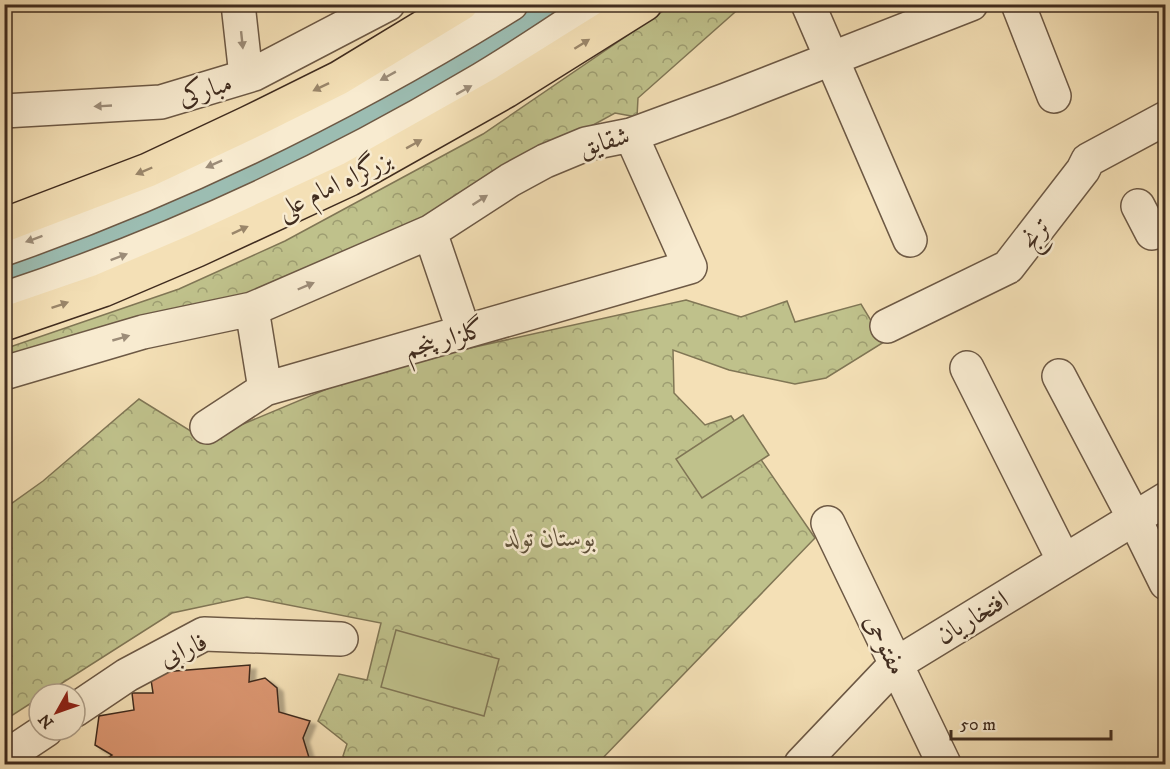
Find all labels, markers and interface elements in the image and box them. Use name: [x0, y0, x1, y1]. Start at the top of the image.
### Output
one-way arrow: [237, 31, 246, 50]
one-way arrow: [574, 38, 590, 49]
street label: مبارکی: [174, 66, 236, 114]
one-way arrow: [379, 71, 396, 81]
one-way arrow: [312, 83, 329, 92]
one-way arrow: [456, 85, 473, 95]
one-way arrow: [93, 101, 112, 110]
street label: شقایق: [575, 120, 634, 165]
one-way arrow: [406, 139, 423, 149]
street label: بزرگراه امام علی: [271, 141, 400, 232]
one-way arrow: [204, 159, 222, 169]
one-way arrow: [135, 166, 153, 176]
one-way arrow: [472, 195, 488, 206]
street label: ترنج: [1013, 211, 1062, 259]
one-way arrow: [231, 225, 249, 235]
one-way arrow: [25, 235, 43, 244]
one-way arrow: [110, 252, 128, 262]
one-way arrow: [297, 281, 315, 291]
one-way arrow: [51, 299, 69, 309]
street label: گلزار پنجم: [400, 312, 490, 373]
one-way arrow: [112, 333, 130, 342]
park label: بوستان تولد: [504, 522, 596, 555]
street label: افتخاریان: [930, 584, 1015, 653]
street label: مفتوحی: [856, 609, 913, 680]
street label: فارابی: [155, 626, 213, 676]
north arrow: [27, 682, 87, 742]
scale bar: [951, 703, 1112, 741]
text: N: [34, 710, 58, 732]
text: 50 m: [960, 714, 996, 736]

